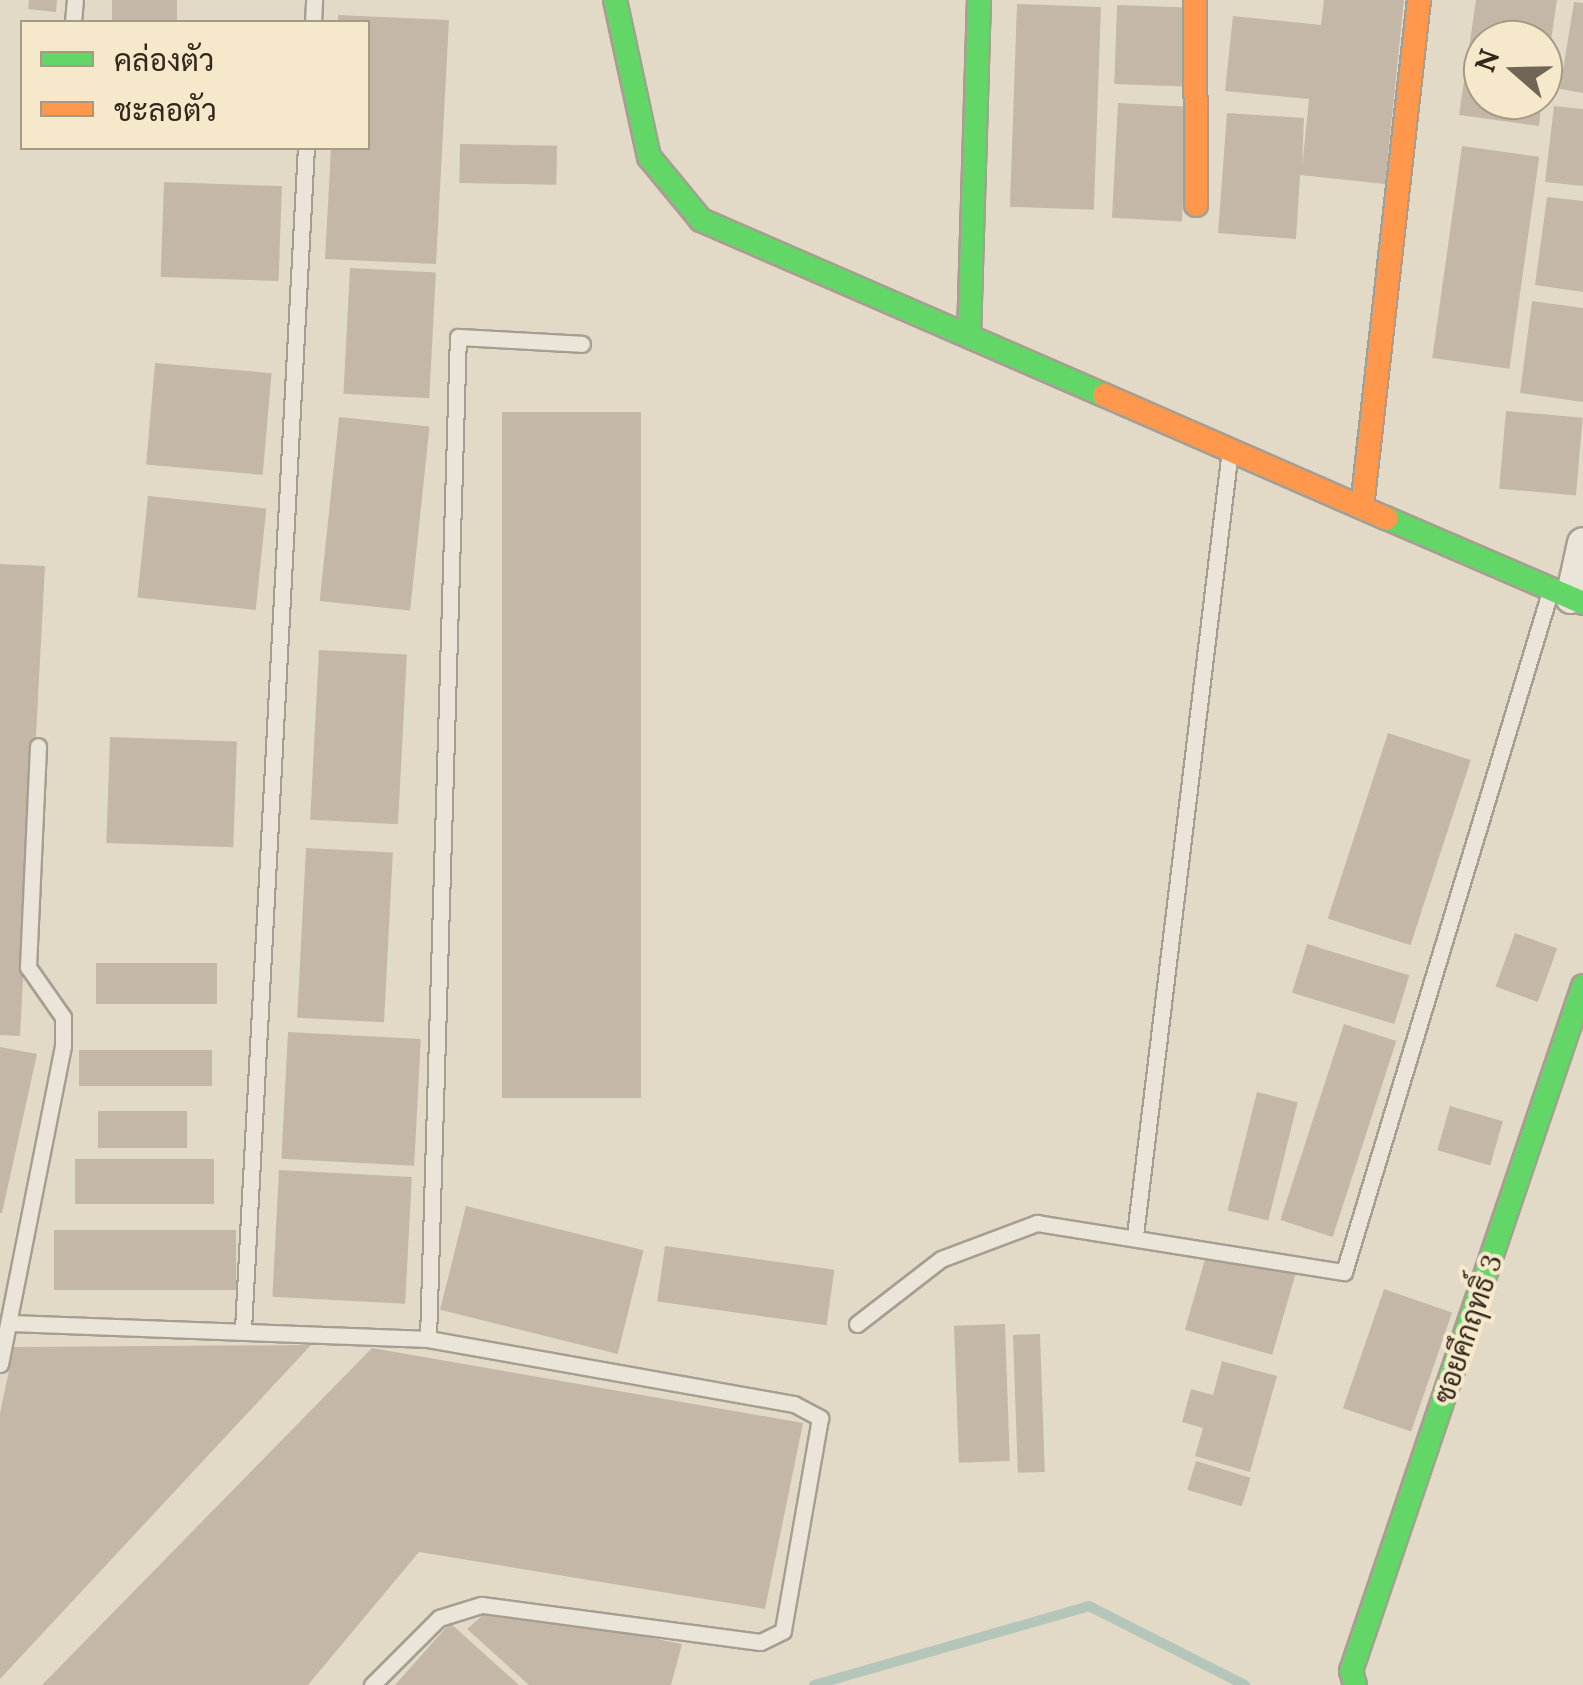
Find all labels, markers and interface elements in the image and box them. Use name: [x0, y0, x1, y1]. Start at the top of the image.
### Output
legend: [20, 20, 370, 150]
north arrow: [1463, 20, 1563, 120]
text: คล่องตัว: [114, 41, 214, 79]
text: N: [1466, 44, 1507, 77]
text: ชะลอตัว: [114, 91, 217, 129]
street label: ซอยคึกฤทธิ์ 3: [1427, 1250, 1509, 1408]

